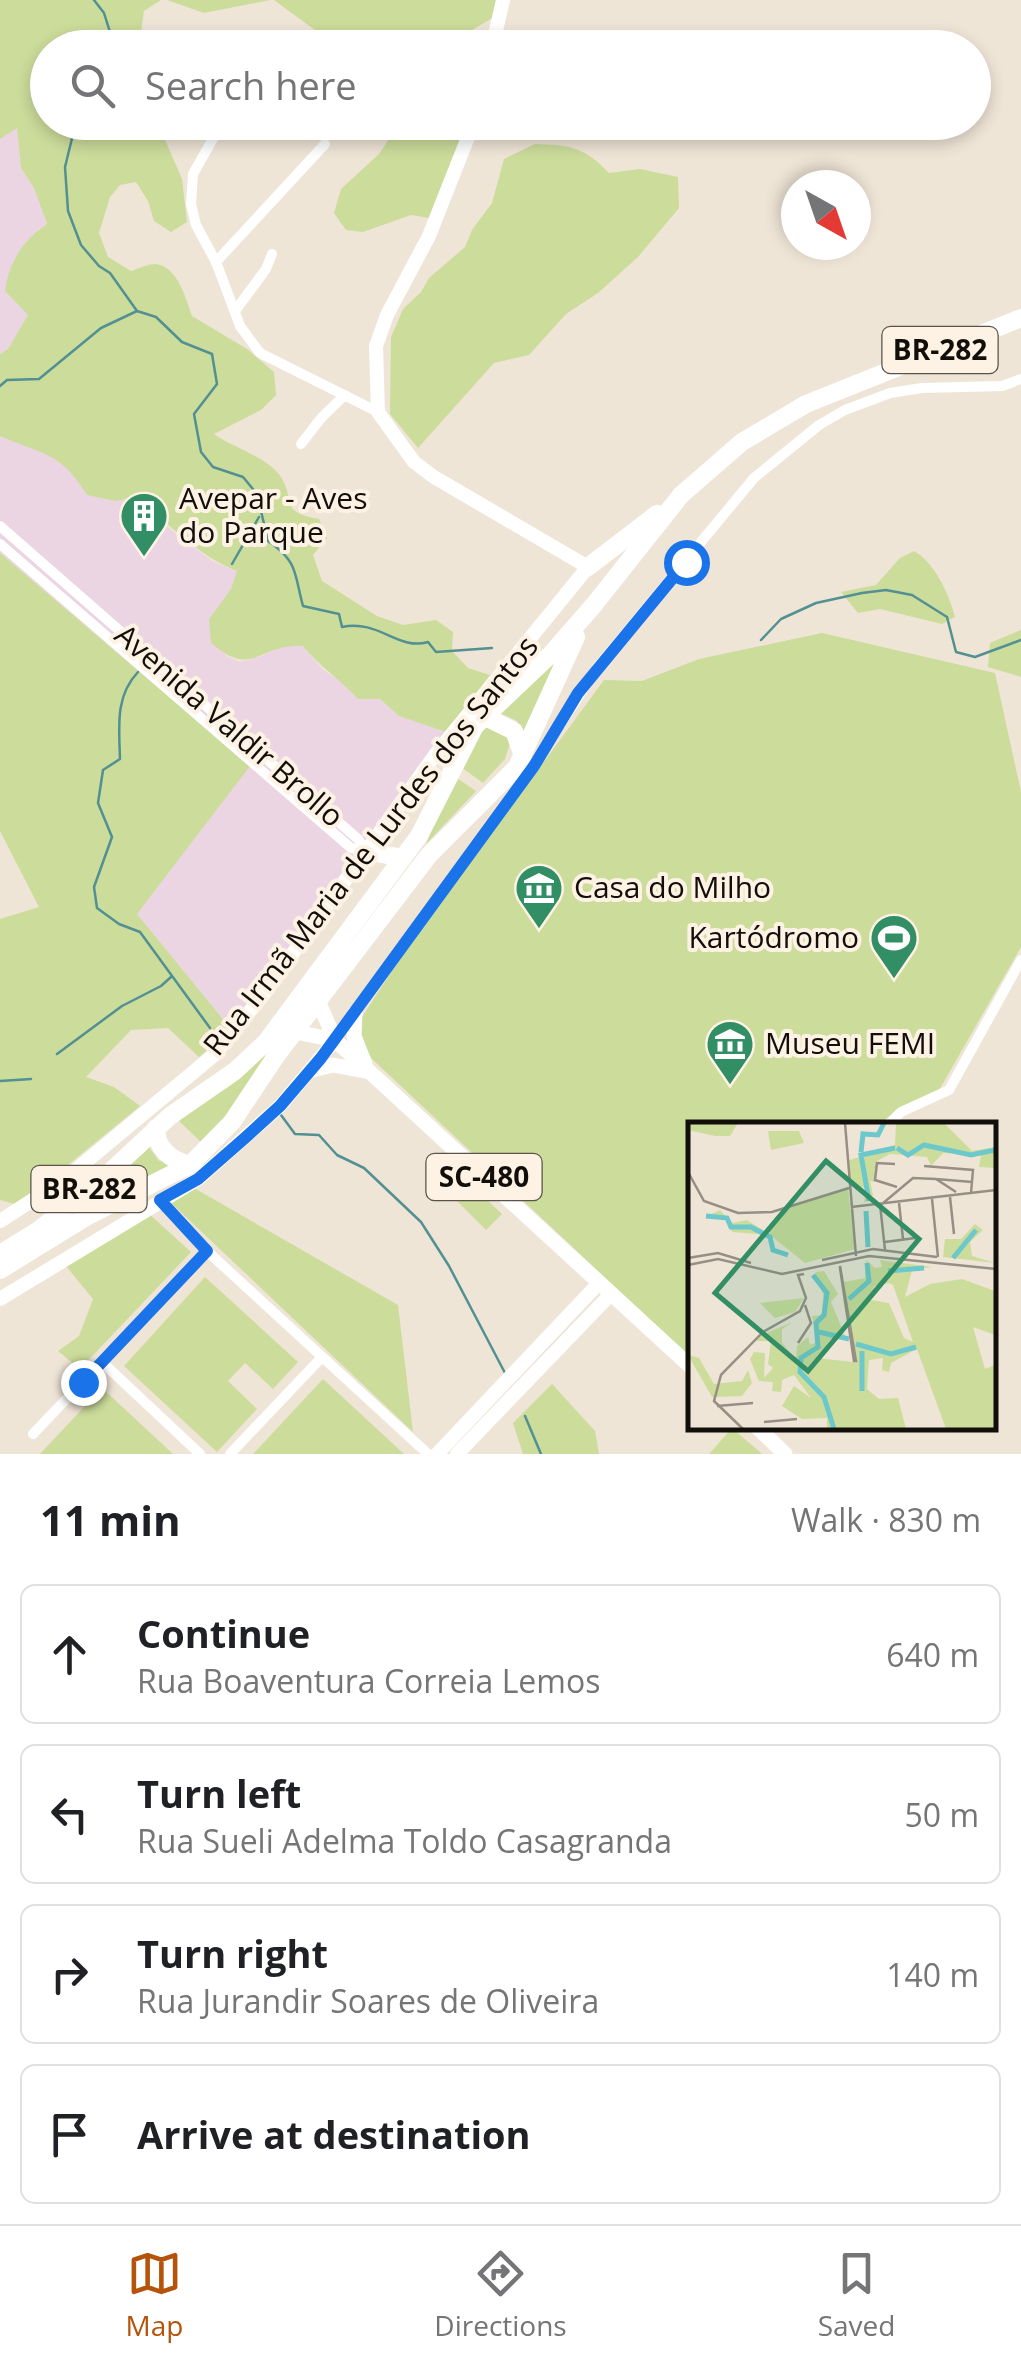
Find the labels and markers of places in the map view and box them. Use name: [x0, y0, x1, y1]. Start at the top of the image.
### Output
place label: Avepar - Aves do Parque: [179, 477, 367, 552]
building icon: Avepar - Aves do Parque: [118, 490, 170, 558]
museum icon: Casa do Milho: [513, 862, 565, 930]
place label: Casa do Milho: [574, 866, 771, 907]
sports icon: Kartódromo: [868, 912, 920, 980]
place label: Kartódromo: [688, 916, 859, 957]
museum icon: Museu FEMI: [704, 1018, 756, 1086]
place label: Museu FEMI: [765, 1022, 935, 1063]

